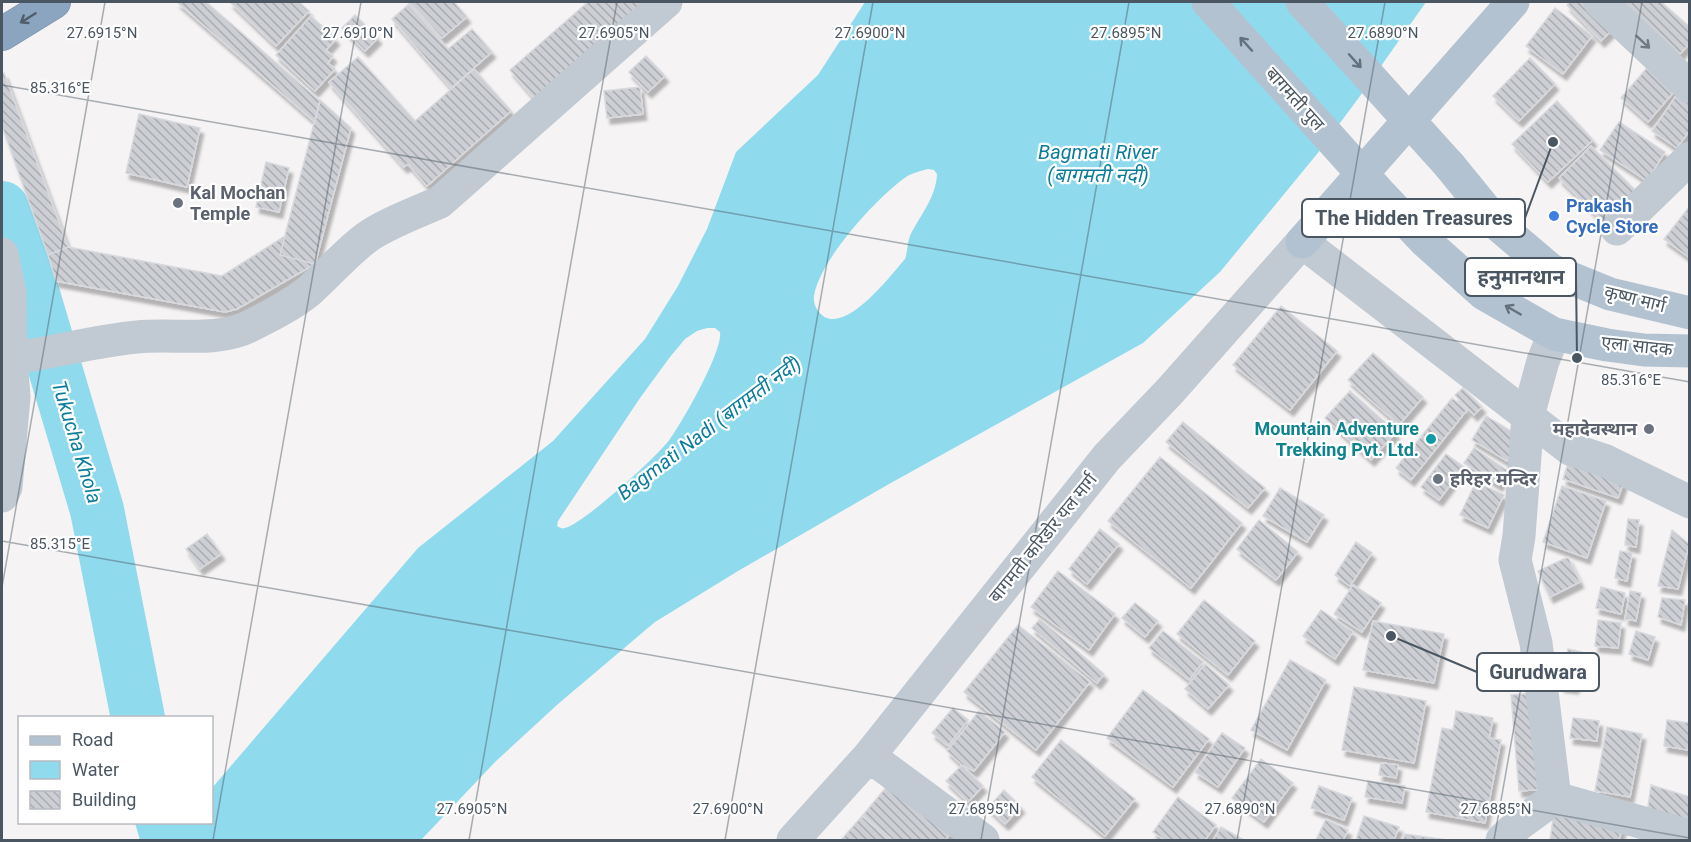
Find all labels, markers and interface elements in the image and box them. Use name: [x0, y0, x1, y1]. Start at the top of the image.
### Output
one-way arrow: [19, 11, 36, 24]
text: 27.6915°N: [67, 24, 137, 42]
text: 27.6910°N: [323, 24, 393, 42]
text: 27.6905°N: [579, 24, 649, 42]
text: 27.6900°N: [835, 24, 905, 42]
text: 27.6895°N: [1091, 24, 1161, 42]
text: 27.6890°N: [1348, 24, 1418, 42]
one-way arrow: [1635, 34, 1650, 48]
one-way arrow: [1239, 37, 1253, 52]
one-way arrow: [1348, 53, 1362, 68]
street label: बागमती पुल: [1260, 63, 1330, 136]
text: 85.316°E: [30, 79, 91, 97]
water label: Bagmati River (बागमती नदी): [1038, 140, 1159, 187]
place label: Kal Mochan Temple: [190, 182, 285, 224]
place label: Prakash Cycle Store: [1566, 195, 1659, 237]
marker: Kal Mochan Temple: [171, 196, 185, 210]
callout: The Hidden Treasures: [1302, 199, 1525, 237]
text: The Hidden Treasures: [1315, 206, 1513, 230]
marker: Prakash Cycle Store: [1547, 209, 1561, 223]
callout: हनुमानथान: [1465, 258, 1576, 296]
text: हनुमानथान: [1477, 265, 1565, 290]
street label: कृष्ण मार्ग: [1602, 281, 1669, 318]
one-way arrow: [1505, 304, 1522, 316]
street label: एला सादक: [1600, 331, 1675, 360]
water label: Bagmati Nadi (बागमती नदी): [612, 351, 806, 505]
text: 85.316°E: [1601, 371, 1662, 389]
water label: Tukucha Khola: [47, 378, 107, 506]
place label: Mountain Adventure Trekking Pvt. Ltd.: [1255, 418, 1419, 460]
place label: महादेवस्थान: [1553, 418, 1638, 439]
marker: महादेवस्थान: [1642, 422, 1656, 436]
marker: Mountain Adventure Trekking Pvt. Ltd.: [1424, 432, 1438, 446]
street label: बागमती करिडोर यल मार्ग: [984, 468, 1102, 606]
place label: हरिहर मन्दिर: [1450, 468, 1538, 489]
marker: हरिहर मन्दिर: [1431, 472, 1445, 486]
text: 85.315°E: [30, 535, 91, 553]
callout: Gurudwara: [1477, 653, 1599, 691]
text: Gurudwara: [1489, 660, 1587, 684]
legend: [18, 716, 213, 824]
text: Road: [72, 729, 113, 750]
text: Water: [72, 759, 119, 780]
text: Building: [72, 789, 136, 810]
text: 27.6905°N: [437, 800, 507, 818]
text: 27.6900°N: [693, 800, 763, 818]
text: 27.6895°N: [949, 800, 1019, 818]
text: 27.6890°N: [1205, 800, 1275, 818]
text: 27.6885°N: [1461, 800, 1531, 818]

